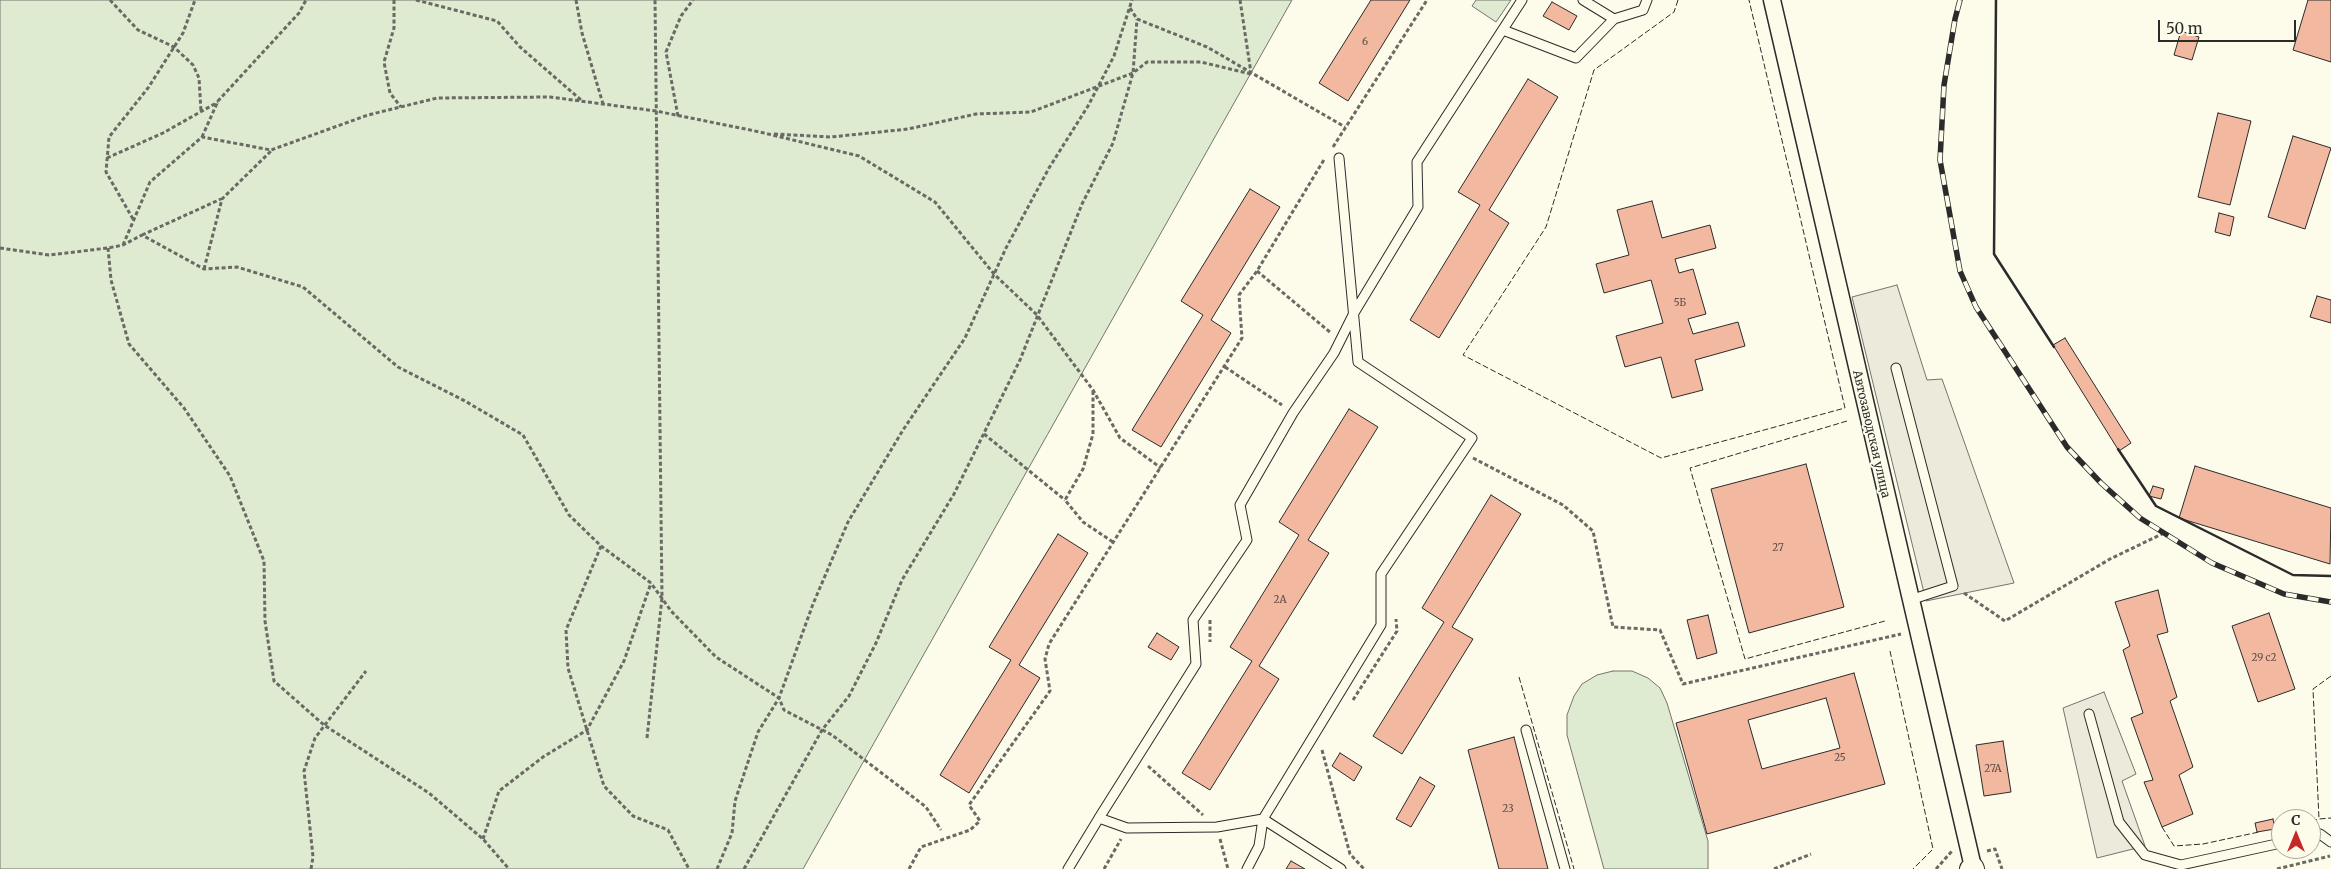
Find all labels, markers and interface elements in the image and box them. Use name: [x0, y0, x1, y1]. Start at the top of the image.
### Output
scale bar: [2161, 10, 2298, 42]
text: 50 m: [2166, 19, 2203, 38]
house number: 6: [1362, 36, 1368, 48]
house number: 5Б: [1674, 297, 1686, 309]
street label: Автозаводская улица: [1849, 369, 1893, 499]
house number: 27: [1772, 542, 1784, 554]
house number: 2А: [1273, 594, 1287, 606]
house number: 29 с2: [2251, 652, 2277, 664]
house number: 25: [1834, 752, 1846, 764]
house number: 27А: [1984, 763, 2002, 775]
house number: 23: [1502, 803, 1514, 815]
north arrow: [2271, 809, 2321, 859]
text: С: [2291, 811, 2301, 829]

